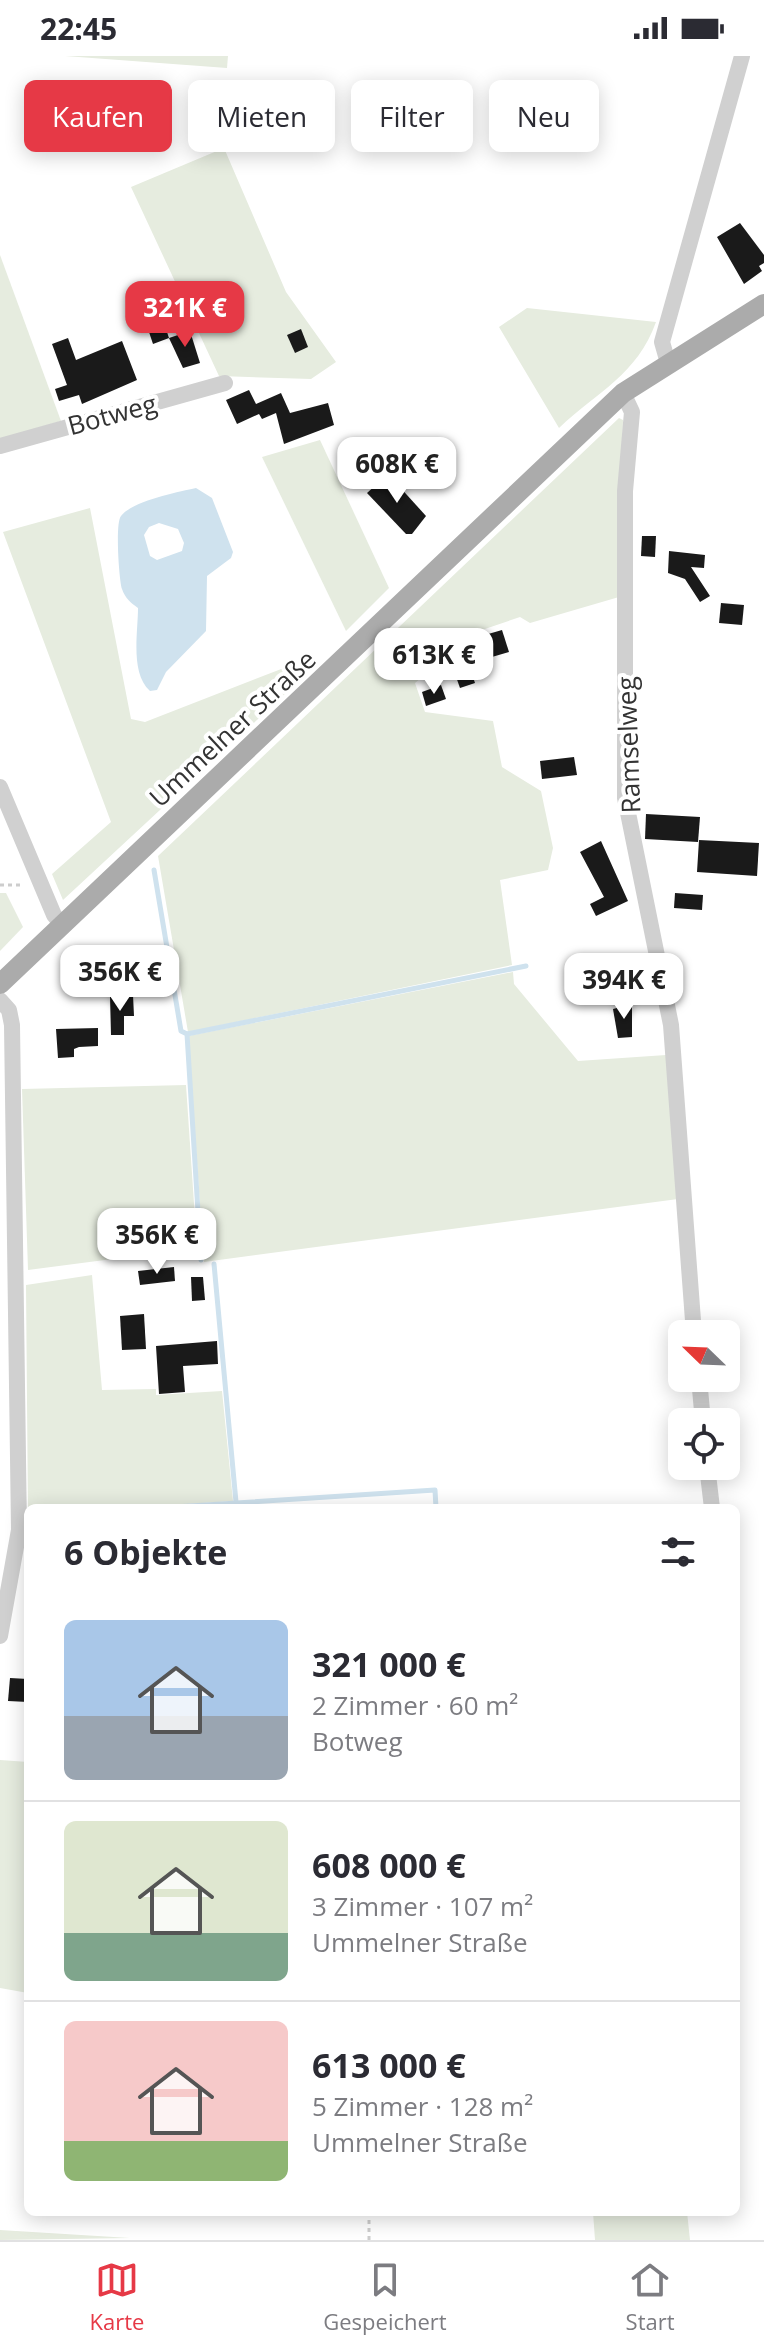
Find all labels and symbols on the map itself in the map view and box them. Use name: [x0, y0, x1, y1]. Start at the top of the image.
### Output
pin: 321K €: [120, 281, 250, 349]
street label: Botweg: [64, 385, 160, 443]
pin: 608K €: [332, 437, 462, 505]
pin: 613K €: [369, 628, 499, 696]
street label: Ummelner Straße: [141, 641, 323, 815]
street label: Ramselweg: [608, 676, 648, 814]
pin: 356K €: [55, 945, 185, 1013]
pin: 394K €: [559, 953, 689, 1021]
pin: 356K €: [92, 1208, 222, 1276]
north arrow: [668, 1320, 740, 1392]

